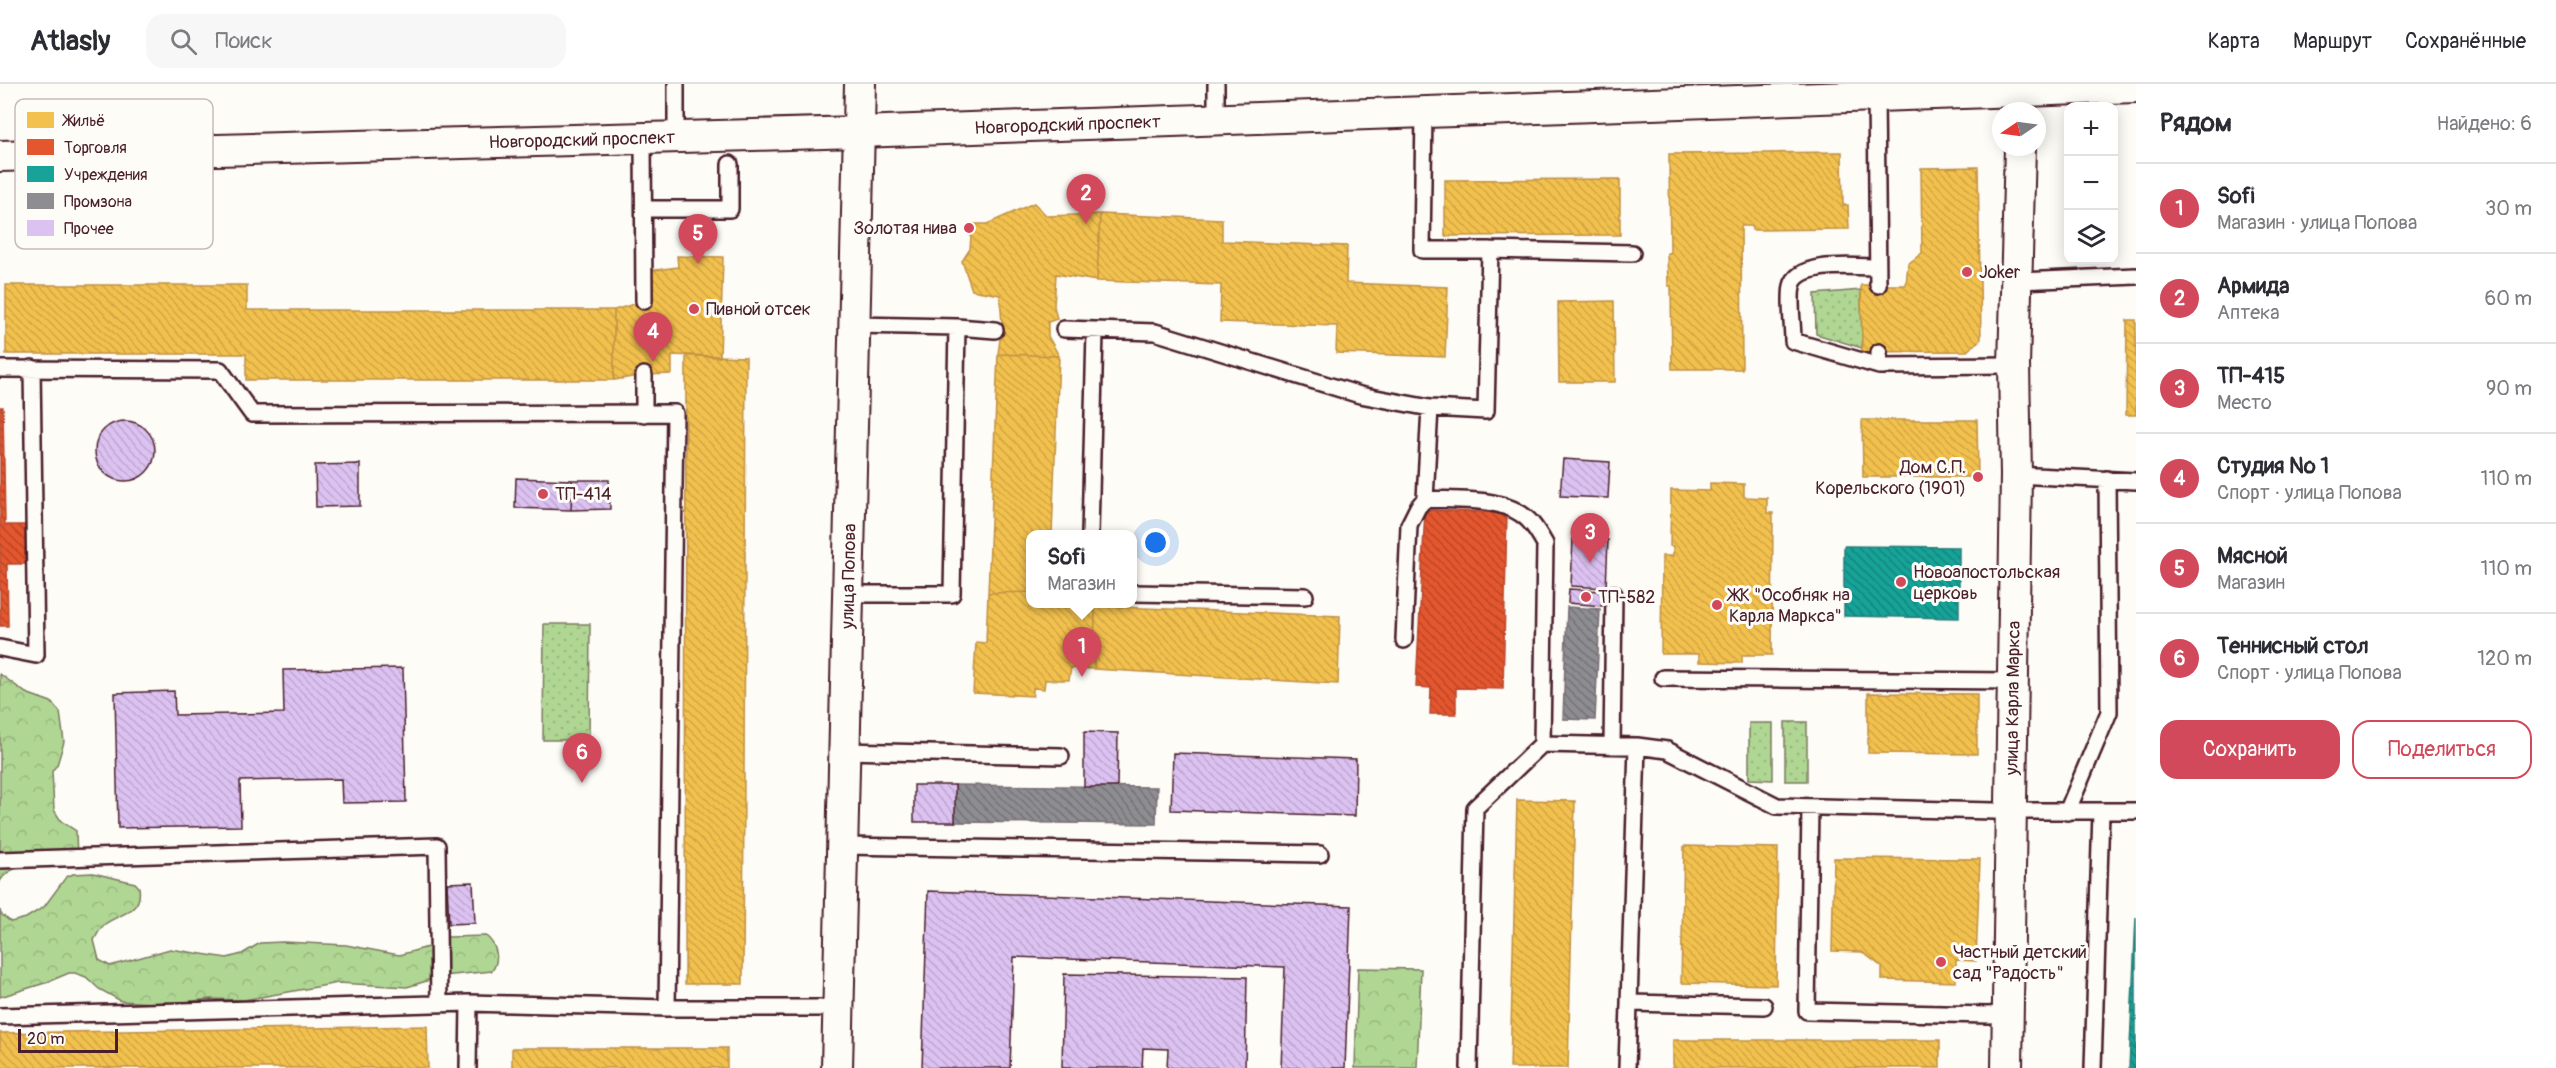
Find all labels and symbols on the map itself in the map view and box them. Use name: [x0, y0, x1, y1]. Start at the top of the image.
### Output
legend: [15, 99, 213, 249]
north arrow: [1992, 102, 2046, 156]
street label: Новгородский проспект: [974, 110, 1161, 140]
text: Жильё: [61, 111, 105, 131]
street label: Новгородский проспект: [488, 126, 675, 154]
text: Торговля: [64, 138, 127, 158]
text: Учреждения: [64, 165, 147, 185]
pin: 2: [1066, 174, 1106, 224]
text: Промзона: [64, 192, 132, 212]
pin: 5: [678, 214, 718, 264]
place label: Золотая нива: [853, 217, 957, 240]
text: Прочее: [64, 219, 114, 239]
marker: Золотая нива: [962, 221, 976, 235]
place label: Joker: [1979, 261, 2021, 284]
marker: Joker: [1960, 265, 1974, 279]
place label: Пивной отсек: [706, 298, 811, 321]
marker: Пивной отсек: [687, 302, 701, 316]
pin: 4: [634, 312, 672, 362]
place label: Дом С.П. Корельского (1901): [1815, 456, 1966, 500]
marker: Дом С.П. Корельского (1901): [1971, 470, 1985, 484]
place label: ТП-414: [555, 483, 612, 506]
marker: ТП-414: [536, 487, 550, 501]
pin: 3: [1570, 514, 1610, 563]
street label: улица Попова: [836, 523, 862, 630]
your location: [1141, 528, 1170, 557]
place label: Новоапостольская церковь: [1913, 561, 2060, 605]
marker: Новоапостольская церковь: [1894, 575, 1908, 589]
place label: ЖК "Особняк на Карла Маркса": [1726, 584, 1850, 628]
place label: ТП-582: [1598, 586, 1655, 609]
marker: ТП-582: [1579, 590, 1593, 604]
marker: ЖК "Особняк на Карла Маркса": [1710, 598, 1724, 612]
street label: улица Карла Маркса: [2000, 621, 2026, 776]
pin: 1: [1062, 628, 1102, 677]
pin: 6: [562, 734, 602, 783]
place label: Частный детский сад "Радость": [1953, 941, 2087, 985]
marker: Частный детский сад "Радость": [1934, 955, 1948, 969]
scale bar: [18, 1026, 118, 1054]

